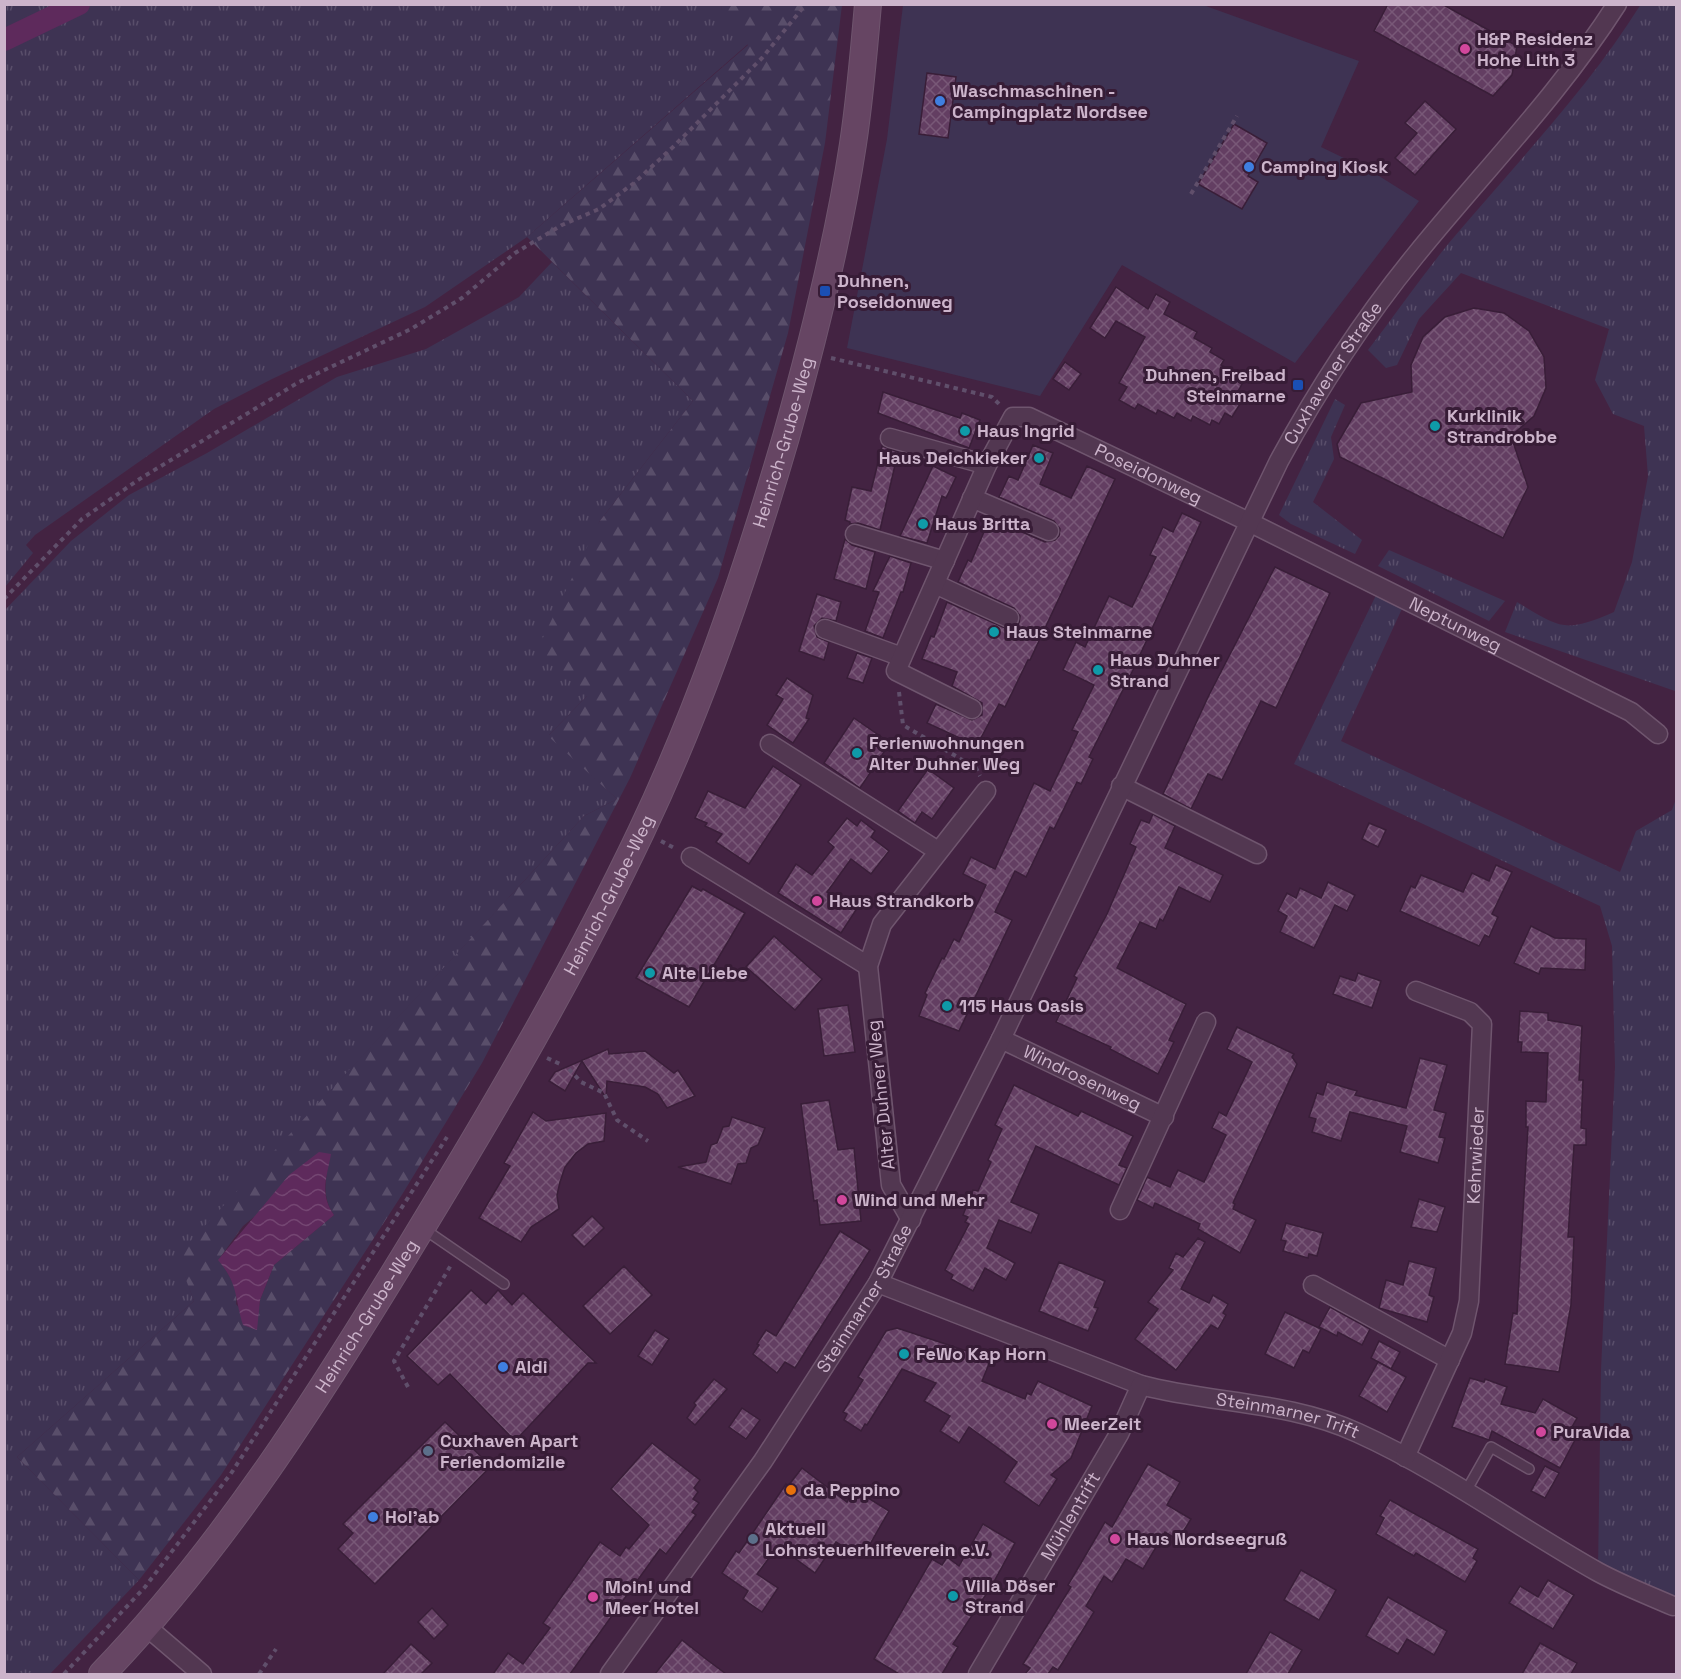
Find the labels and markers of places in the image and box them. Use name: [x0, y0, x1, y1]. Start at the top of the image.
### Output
place label: H&P Residenz Hohe Lith 3: [1477, 27, 1593, 71]
marker: H&P Residenz Hohe Lith 3: [1458, 42, 1472, 56]
place label: Waschmaschinen - Campingplatz Nordsee: [952, 79, 1148, 123]
marker: Waschmaschinen - Campingplatz Nordsee: [933, 94, 947, 108]
place label: Camping Kiosk: [1261, 155, 1388, 178]
marker: Camping Kiosk: [1242, 160, 1256, 174]
place label: Duhnen, Poseidonweg: [837, 269, 953, 313]
marker: Duhnen, Poseidonweg: [818, 284, 832, 298]
place label: Duhnen, Freibad Steinmarne: [1145, 363, 1286, 407]
marker: Duhnen, Freibad Steinmarne: [1291, 378, 1305, 392]
place label: Kurklinik Strandrobbe: [1447, 404, 1557, 448]
place label: Haus Ingrid: [977, 419, 1075, 442]
marker: Kurklinik Strandrobbe: [1428, 419, 1442, 433]
marker: Haus Ingrid: [958, 424, 972, 438]
place label: Haus Deichkieker: [879, 446, 1027, 469]
marker: Haus Deichkieker: [1032, 451, 1046, 465]
place label: Haus Britta: [935, 512, 1031, 535]
marker: Haus Britta: [916, 517, 930, 531]
place label: Haus Steinmarne: [1006, 620, 1152, 643]
marker: Haus Steinmarne: [987, 625, 1001, 639]
place label: Haus Duhner Strand: [1110, 648, 1220, 692]
marker: Haus Duhner Strand: [1091, 663, 1105, 677]
place label: Ferienwohnungen Alter Duhner Weg: [869, 731, 1025, 775]
marker: Ferienwohnungen Alter Duhner Weg: [850, 746, 864, 760]
place label: Haus Strandkorb: [829, 889, 974, 912]
marker: Haus Strandkorb: [810, 894, 824, 908]
place label: Alte Liebe: [662, 961, 748, 984]
marker: Alte Liebe: [643, 966, 657, 980]
place label: 115 Haus Oasis: [959, 994, 1084, 1017]
marker: 115 Haus Oasis: [940, 999, 954, 1013]
place label: Wind und Mehr: [854, 1188, 985, 1211]
marker: Wind und Mehr: [835, 1193, 849, 1207]
place label: FeWo Kap Horn: [916, 1342, 1046, 1365]
marker: FeWo Kap Horn: [897, 1347, 911, 1361]
place label: Aldi: [515, 1355, 547, 1378]
marker: Aldi: [496, 1360, 510, 1374]
place label: MeerZeit: [1064, 1412, 1141, 1435]
marker: MeerZeit: [1045, 1417, 1059, 1431]
place label: PuraVida: [1553, 1420, 1631, 1443]
marker: PuraVida: [1534, 1425, 1548, 1439]
place label: Cuxhaven Apart Feriendomizile: [440, 1429, 578, 1473]
marker: Cuxhaven Apart Feriendomizile: [421, 1444, 435, 1458]
place label: da Peppino: [803, 1478, 900, 1501]
marker: da Peppino: [784, 1483, 798, 1497]
place label: Hol'ab: [385, 1505, 439, 1528]
marker: Hol'ab: [366, 1510, 380, 1524]
place label: Aktuell Lohnsteuerhilfeverein e.V.: [765, 1517, 990, 1561]
place label: Haus Nordseegruß: [1127, 1527, 1287, 1550]
marker: Aktuell Lohnsteuerhilfeverein e.V.: [746, 1532, 760, 1546]
marker: Haus Nordseegruß: [1108, 1532, 1122, 1546]
place label: Villa Döser Strand: [965, 1574, 1055, 1618]
place label: Moin! und Meer Hotel: [605, 1575, 699, 1619]
marker: Villa Döser Strand: [946, 1589, 960, 1603]
marker: Moin! und Meer Hotel: [586, 1590, 600, 1604]

